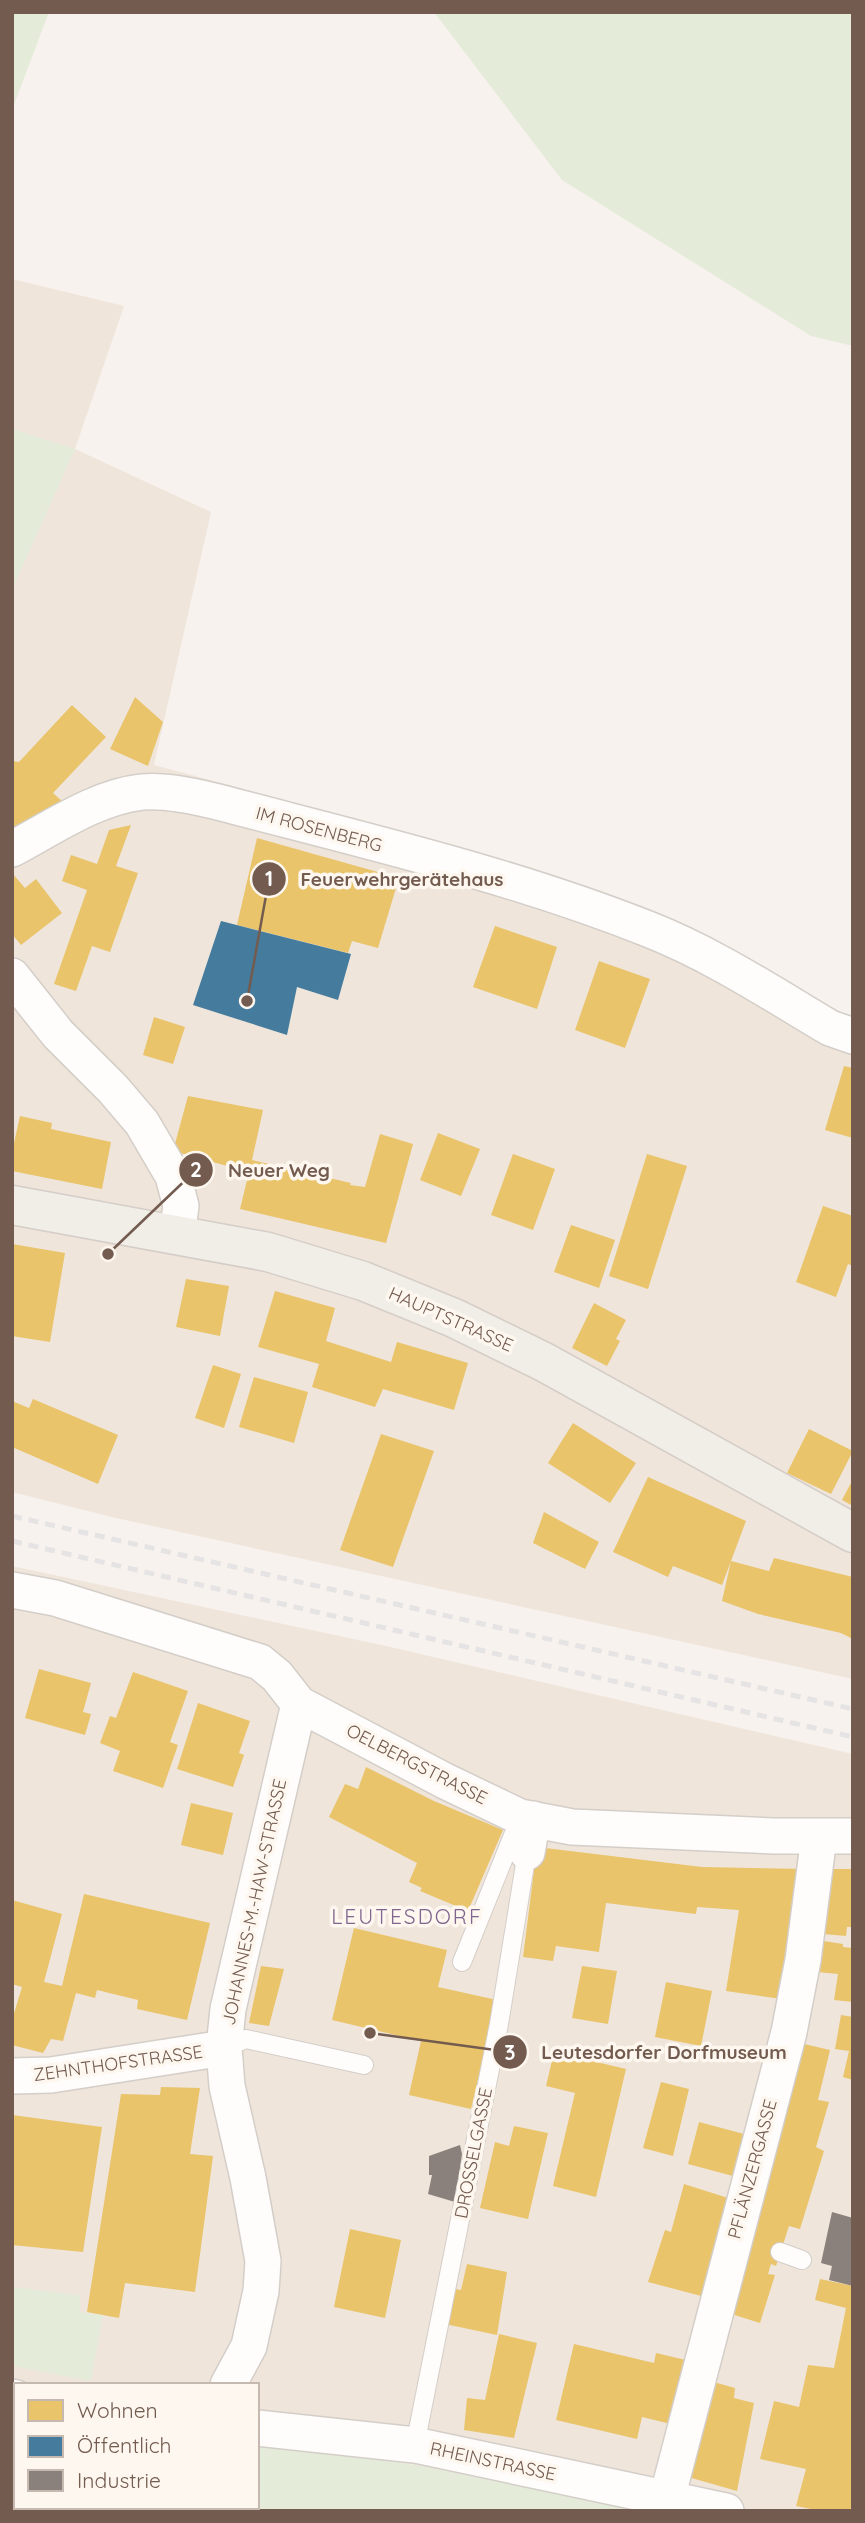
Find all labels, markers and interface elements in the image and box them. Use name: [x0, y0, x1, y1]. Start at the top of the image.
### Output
street label: IM ROSENBERG: [253, 801, 385, 857]
callout: Feuerwehrgerätehaus: [252, 859, 518, 899]
text: 1: [265, 865, 273, 891]
text: Feuerwehrgerätehaus: [300, 867, 504, 891]
callout: Neuer Weg: [179, 1150, 344, 1190]
text: 2: [190, 1156, 202, 1182]
text: Neuer Weg: [228, 1158, 330, 1182]
street label: HAUPTSTRASSE: [385, 1281, 517, 1357]
street label: OELBERGSTRASSE: [343, 1719, 491, 1809]
street label: JOHANNES-M.-HAW-STRASSE: [217, 1777, 291, 2027]
district label: LEUTESDORF: [331, 1903, 483, 1929]
callout: Leutesdorfer Dorfmuseum: [493, 2032, 801, 2072]
text: 3: [504, 2039, 516, 2065]
street label: ZEHNTHOFSTRASSE: [32, 2040, 204, 2086]
text: Leutesdorfer Dorfmuseum: [541, 2040, 787, 2064]
street label: DROSSELGASSE: [449, 2085, 497, 2221]
street label: PFLÄNZERGASSE: [722, 2097, 782, 2241]
legend: [14, 2383, 259, 2509]
text: Wohnen: [77, 2397, 158, 2423]
text: Öffentlich: [77, 2432, 171, 2458]
street label: RHEINSTRASSE: [428, 2436, 558, 2486]
text: Industrie: [77, 2467, 161, 2493]

